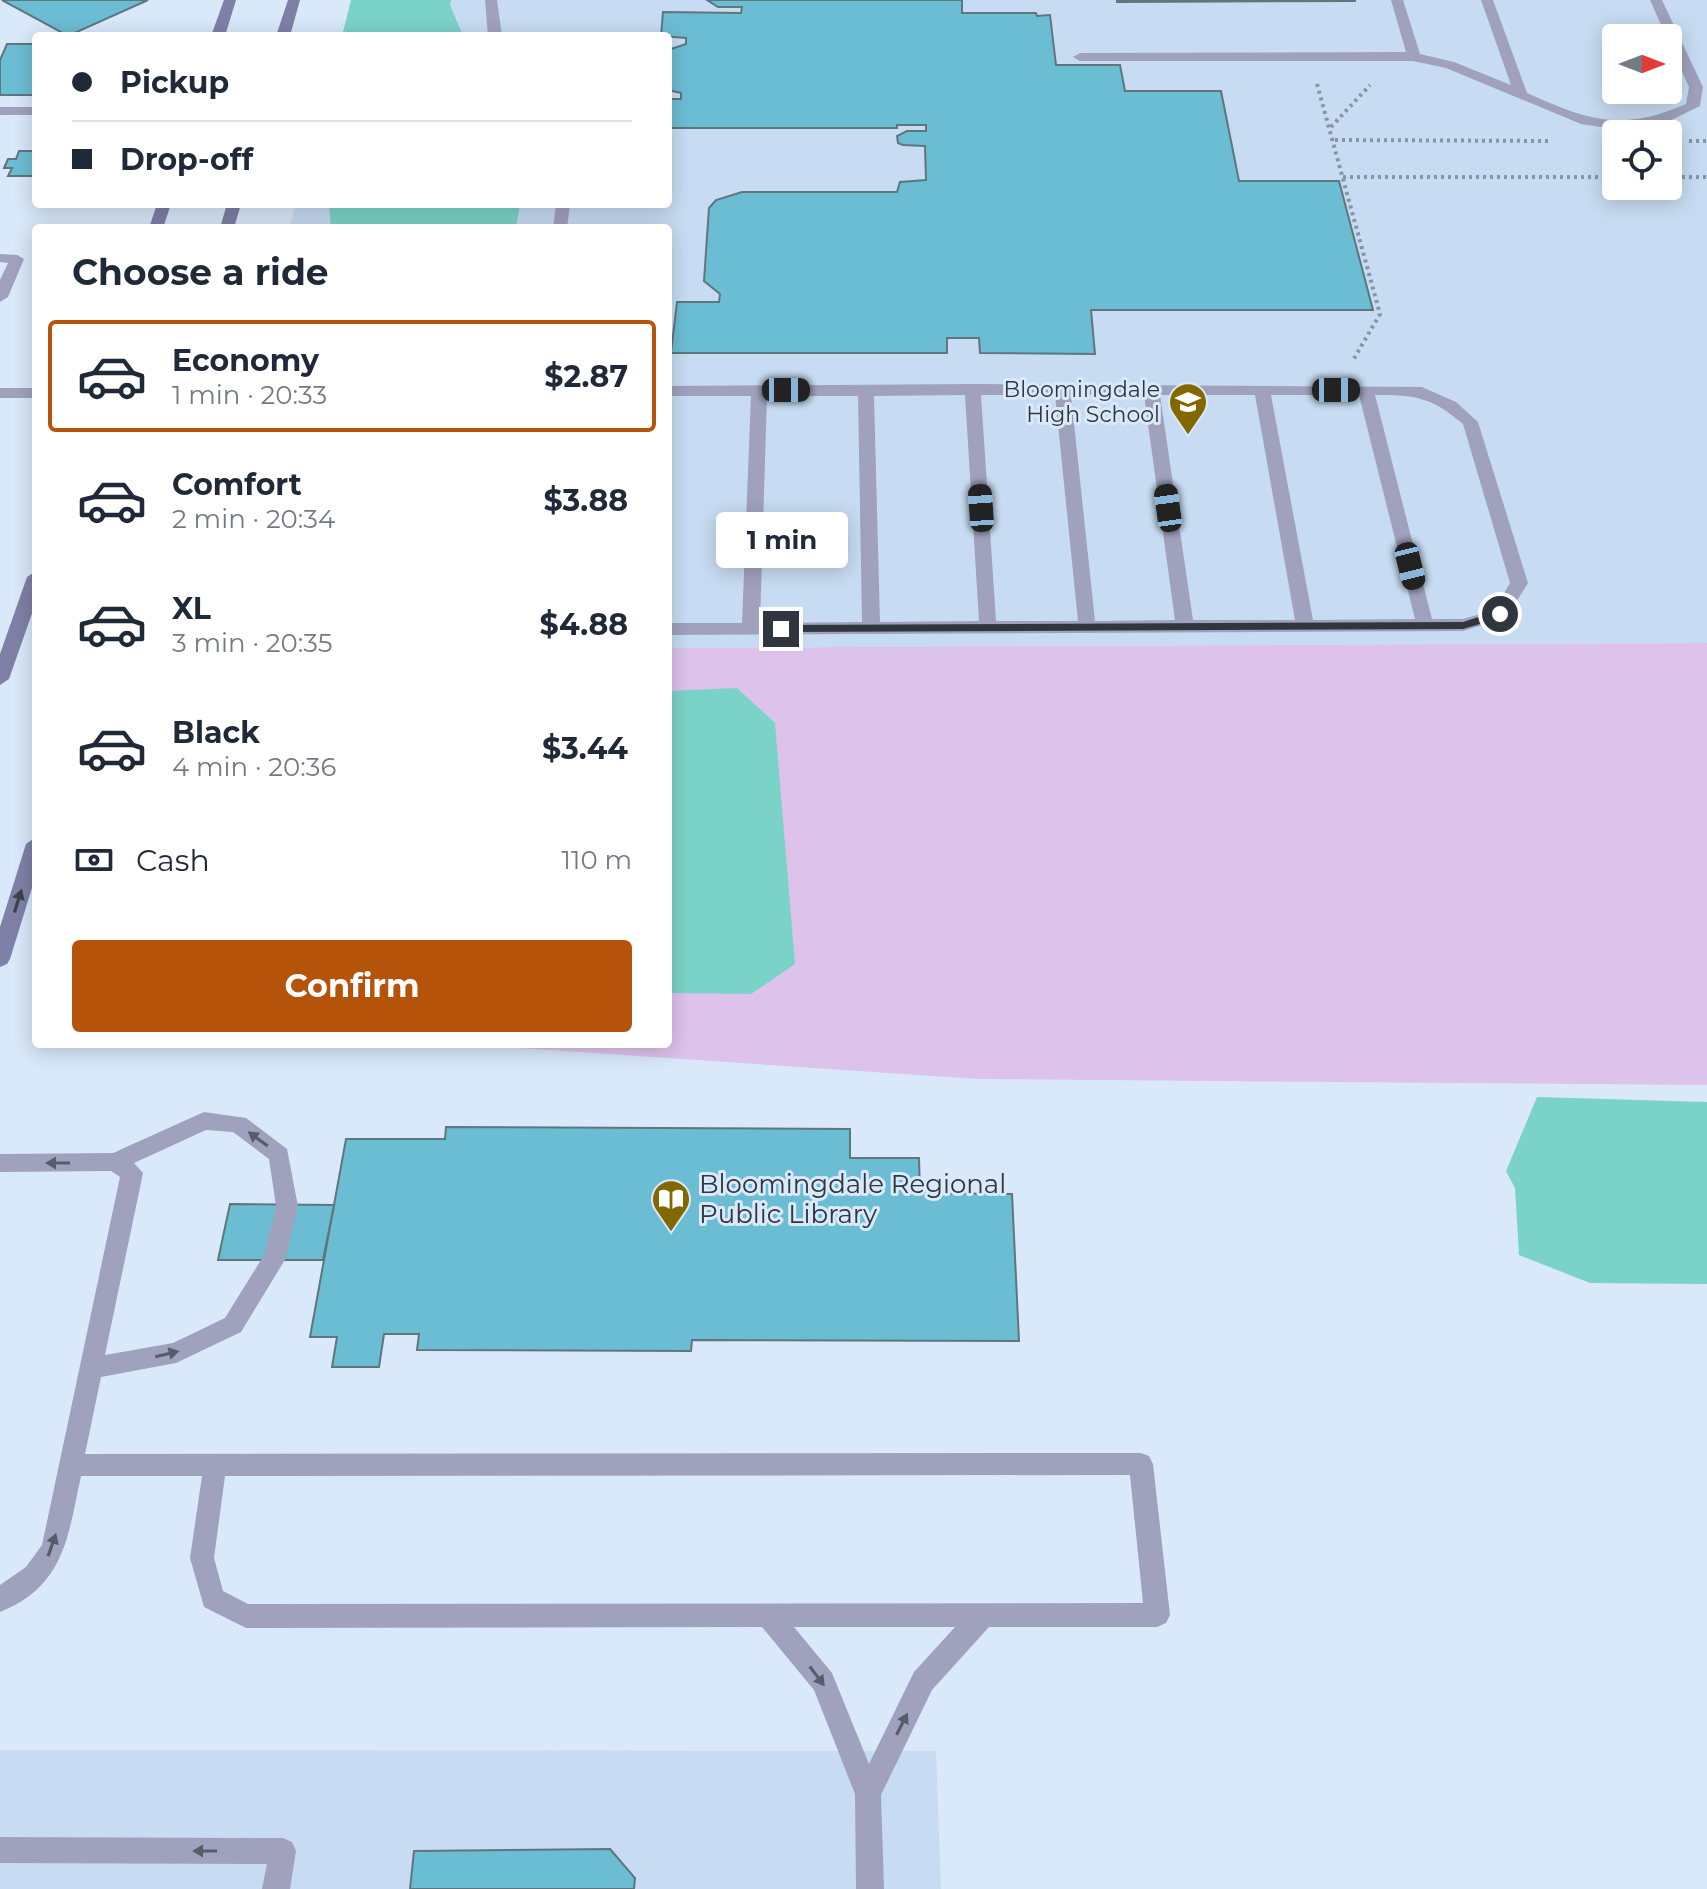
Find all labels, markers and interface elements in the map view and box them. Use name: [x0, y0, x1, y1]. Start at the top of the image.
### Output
north arrow: [1602, 24, 1682, 104]
map controls: [1602, 24, 1682, 200]
text: Pickup: [120, 64, 229, 101]
button: locate: [1602, 120, 1682, 200]
text: Drop-off: [120, 141, 253, 178]
text: Choose a ride: [72, 250, 329, 294]
icon: car: [76, 340, 148, 412]
text: Economy: [172, 342, 319, 379]
text: $2.87: [544, 358, 628, 395]
place label: Bloomingdale High School: [1004, 376, 1160, 428]
car: [762, 378, 810, 402]
car: [1312, 378, 1360, 402]
text: 1 min · 20:33: [172, 379, 327, 411]
school or university icon: Bloomingdale High School: [1167, 381, 1209, 436]
icon: car: [76, 464, 148, 536]
text: Comfort: [172, 466, 302, 503]
text: $3.88: [543, 482, 628, 519]
car: [967, 483, 995, 533]
car: [1153, 483, 1183, 533]
text: 2 min · 20:34: [172, 503, 335, 535]
callout: 1 min: [715, 513, 847, 569]
text: 1 min: [747, 524, 817, 556]
car: [1393, 540, 1427, 592]
icon: car: [76, 588, 148, 660]
text: XL: [172, 590, 211, 627]
route start: [1482, 596, 1518, 632]
text: $4.88: [540, 606, 628, 643]
route end: [763, 611, 799, 647]
text: 3 min · 20:35: [172, 627, 332, 659]
icon: car: [76, 712, 148, 784]
text: Black: [172, 714, 260, 751]
text: $3.44: [542, 730, 628, 767]
text: 4 min · 20:36: [172, 751, 336, 783]
icon: cash: [72, 838, 116, 882]
text: Cash: [136, 842, 210, 879]
text: 110 m: [562, 844, 632, 876]
one-way arrow: [12, 889, 25, 913]
button: Confirm: [72, 940, 632, 1032]
one-way arrow: [247, 1132, 268, 1147]
one-way arrow: [45, 1157, 70, 1169]
place label: Bloomingdale Regional Public Library: [699, 1168, 1006, 1230]
library icon: Bloomingdale Regional Public Library: [650, 1178, 692, 1233]
one-way arrow: [155, 1347, 180, 1359]
one-way arrow: [46, 1533, 58, 1557]
one-way arrow: [809, 1665, 825, 1687]
one-way arrow: [895, 1712, 908, 1735]
one-way arrow: [192, 1845, 217, 1857]

